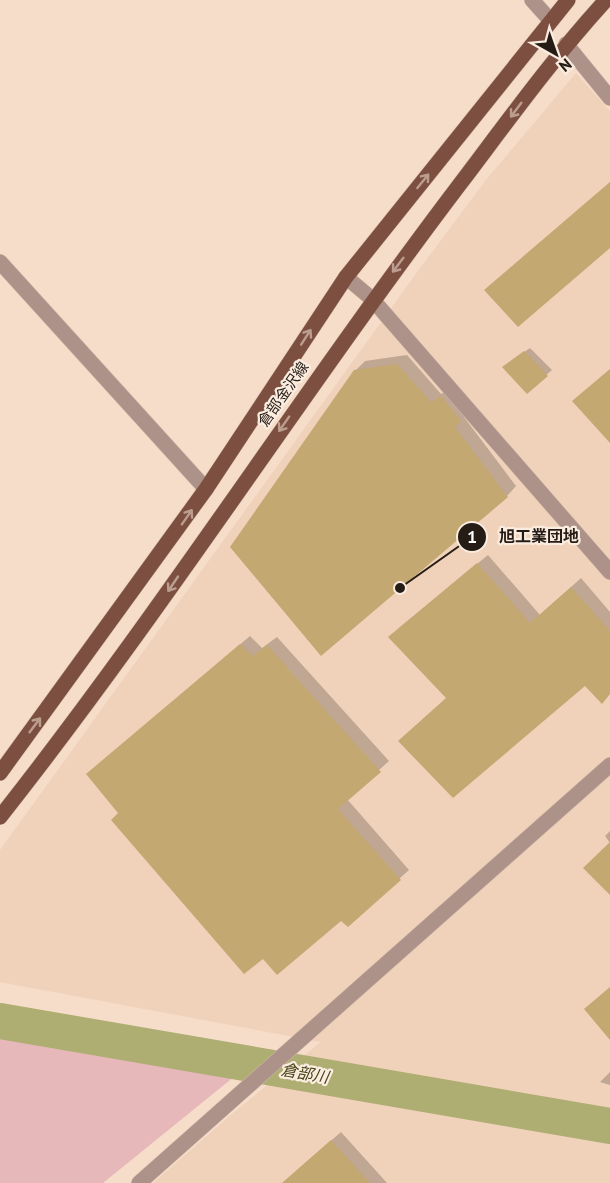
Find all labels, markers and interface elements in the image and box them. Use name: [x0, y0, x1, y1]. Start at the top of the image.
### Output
north arrow: [526, 24, 586, 84]
text: N: [555, 54, 576, 77]
one-way arrow: [510, 102, 522, 118]
one-way arrow: [416, 173, 429, 189]
one-way arrow: [391, 257, 404, 273]
one-way arrow: [301, 329, 313, 346]
street label: 倉部金沢線: [254, 358, 312, 430]
one-way arrow: [278, 415, 290, 431]
one-way arrow: [181, 509, 193, 526]
callout: 旭工業団地: [457, 520, 591, 554]
text: 1: [467, 525, 477, 548]
text: 旭工業団地: [499, 526, 579, 546]
one-way arrow: [167, 575, 179, 592]
one-way arrow: [29, 718, 41, 734]
water label: 倉部川: [280, 1059, 332, 1087]

